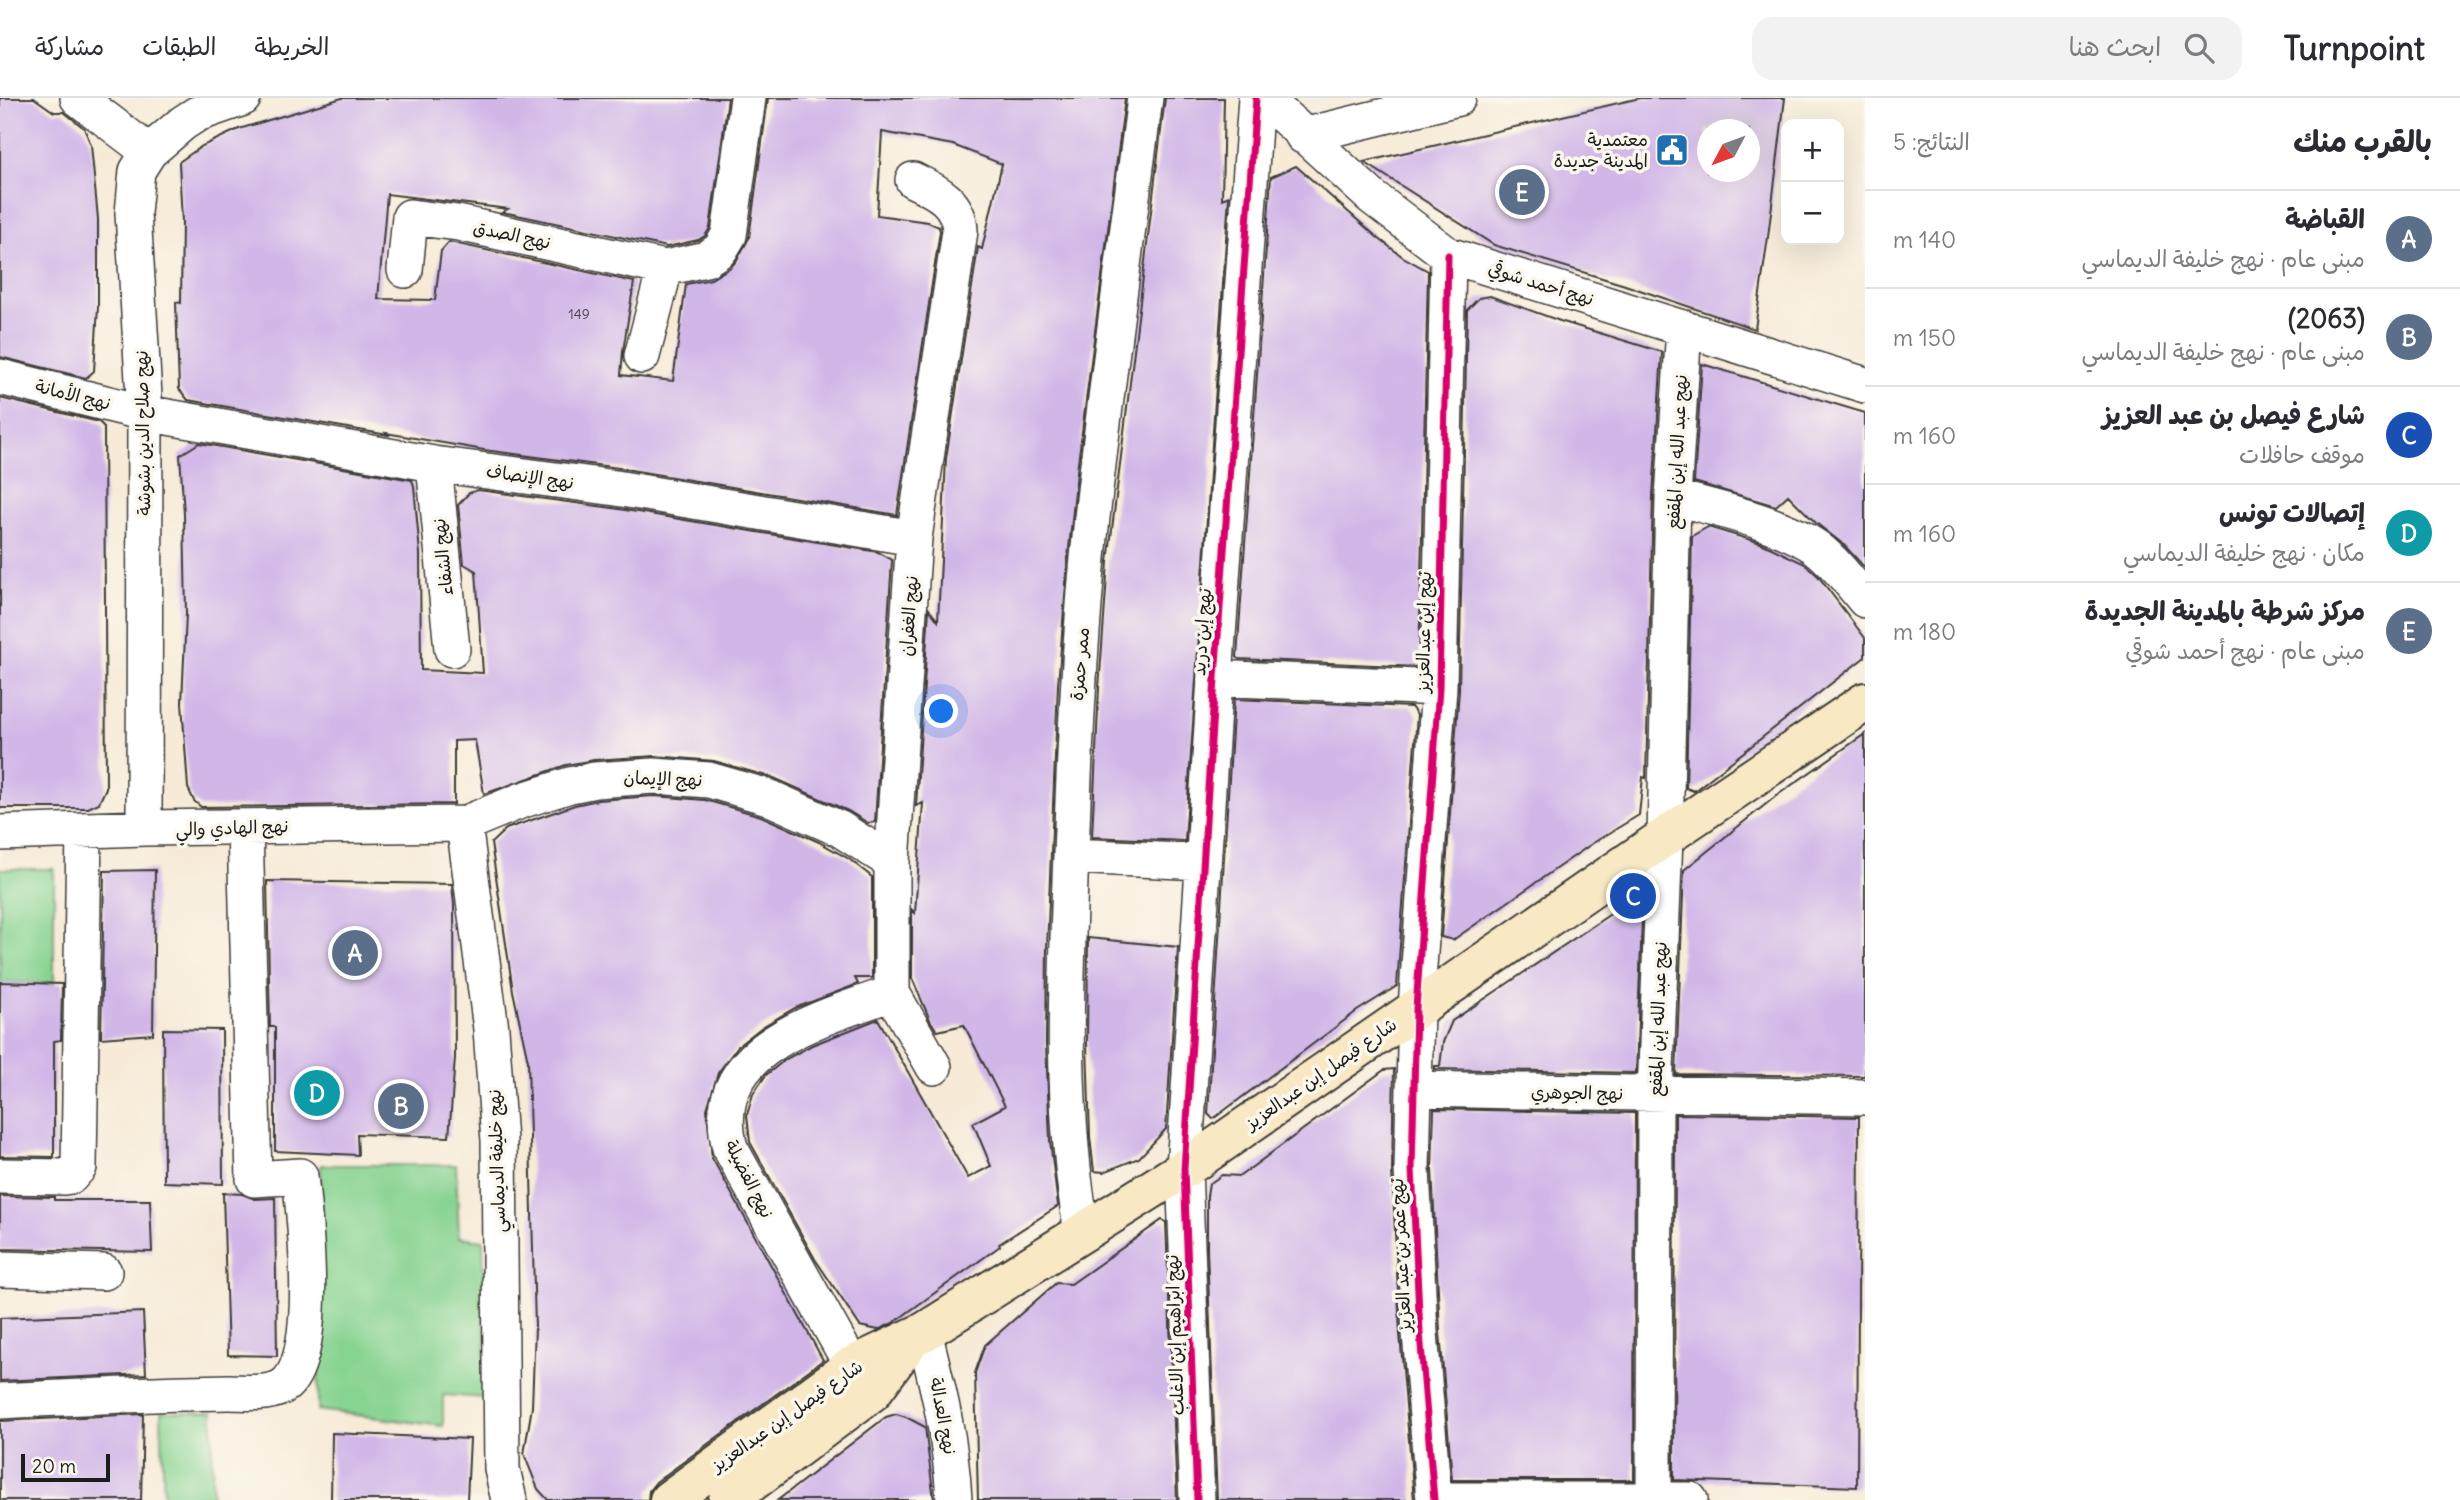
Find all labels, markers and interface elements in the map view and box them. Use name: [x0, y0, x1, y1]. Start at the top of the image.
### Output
search box: [1752, 17, 2242, 80]
text: Turnpoint: [2284, 27, 2425, 69]
icon: search: [2180, 29, 2218, 67]
text: ابحث هنا: [2068, 30, 2162, 63]
text: مشاركة: [35, 31, 104, 61]
text: الطبقات: [142, 31, 217, 61]
text: الخريطة: [255, 31, 329, 61]
north arrow: [1697, 119, 1760, 182]
map controls: [1781, 119, 1844, 245]
button: +: [1781, 119, 1844, 182]
text: بالقرب منك: [2293, 122, 2432, 160]
text: النتائج: 5: [1893, 127, 1970, 156]
place label: معتمدية المدينة جديدة: [1554, 128, 1648, 172]
public building icon: معتمدية المدينة جديدة: [1653, 131, 1691, 169]
pin: E: [1499, 166, 1545, 218]
button: −: [1781, 182, 1844, 245]
text: القباضة: [2285, 202, 2365, 235]
street label: نهج الصدق: [471, 215, 553, 255]
text: 140 m: [1893, 225, 1956, 254]
text: A: [2402, 225, 2416, 254]
text: مبنى عام · نهج خليفة الديماسي: [2081, 244, 2365, 273]
street label: نهج أحمد شوقي: [1485, 257, 1597, 312]
text: (2063): [2288, 302, 2365, 335]
house number: 149: [568, 305, 590, 323]
text: 150 m: [1893, 323, 1956, 352]
text: B: [2401, 323, 2417, 352]
text: مبنى عام · نهج خليفة الديماسي: [2081, 337, 2365, 366]
street label: نهج صلاح الدين بشوشة: [130, 350, 156, 516]
street label: نهج الأمانة: [33, 374, 113, 416]
street label: نهج عبد الله إبن المقفع: [1661, 374, 1694, 530]
text: شارع فيصل بن عبد العزيز: [2102, 398, 2365, 431]
text: 160 m: [1893, 421, 1956, 450]
text: C: [2401, 421, 2417, 450]
text: موقف حافلات: [2239, 440, 2365, 469]
street label: نهج الإنصاف: [485, 459, 575, 495]
text: إتصالات تونس: [2219, 496, 2365, 529]
street label: نهج الشفاء: [427, 517, 459, 597]
text: 160 m: [1893, 519, 1956, 548]
text: D: [2401, 519, 2417, 548]
text: مكان · نهج خليفة الديماسي: [2123, 538, 2365, 567]
street label: نهج إبن عبدالعزيز: [1411, 571, 1437, 695]
street label: نهج الغفران: [894, 575, 924, 657]
street label: نهج إبن دريد: [1187, 587, 1217, 677]
text: مركز شرطة بالمدينة الجديدة: [2084, 594, 2365, 627]
text: 180 m: [1893, 617, 1956, 646]
text: E: [2402, 617, 2416, 646]
street label: ممر حمزة: [1065, 626, 1094, 702]
text: مبنى عام · نهج أحمد شوقي: [2125, 636, 2365, 665]
your location: [924, 694, 958, 728]
street label: نهج الإيمان: [623, 766, 703, 792]
street label: نهج الهادي والي: [175, 814, 289, 846]
pin: C: [1610, 870, 1656, 922]
pin: A: [332, 927, 378, 979]
street label: نهج عبد الله إبن المقفع: [1643, 941, 1674, 1097]
street label: شارع فيصل إبن عبدالعزيز: [1239, 1013, 1402, 1137]
pin: D: [294, 1067, 340, 1119]
pin: B: [378, 1080, 424, 1132]
street label: نهج الجوهري: [1531, 1080, 1623, 1107]
street label: نهج خليفة الديماسي: [483, 1089, 515, 1233]
street label: نهج الفضيلة: [719, 1136, 779, 1222]
street label: نهج عمر بن عبد العزيز: [1385, 1177, 1417, 1335]
street label: نهج ابراهيم إبن الاغلب: [1160, 1254, 1192, 1416]
street label: شارع فيصل إبن عبدالعزيز: [705, 1355, 868, 1479]
street label: نهج العدالة: [924, 1375, 962, 1457]
scale bar: [21, 1451, 110, 1483]
text: 20 m: [32, 1454, 76, 1478]

